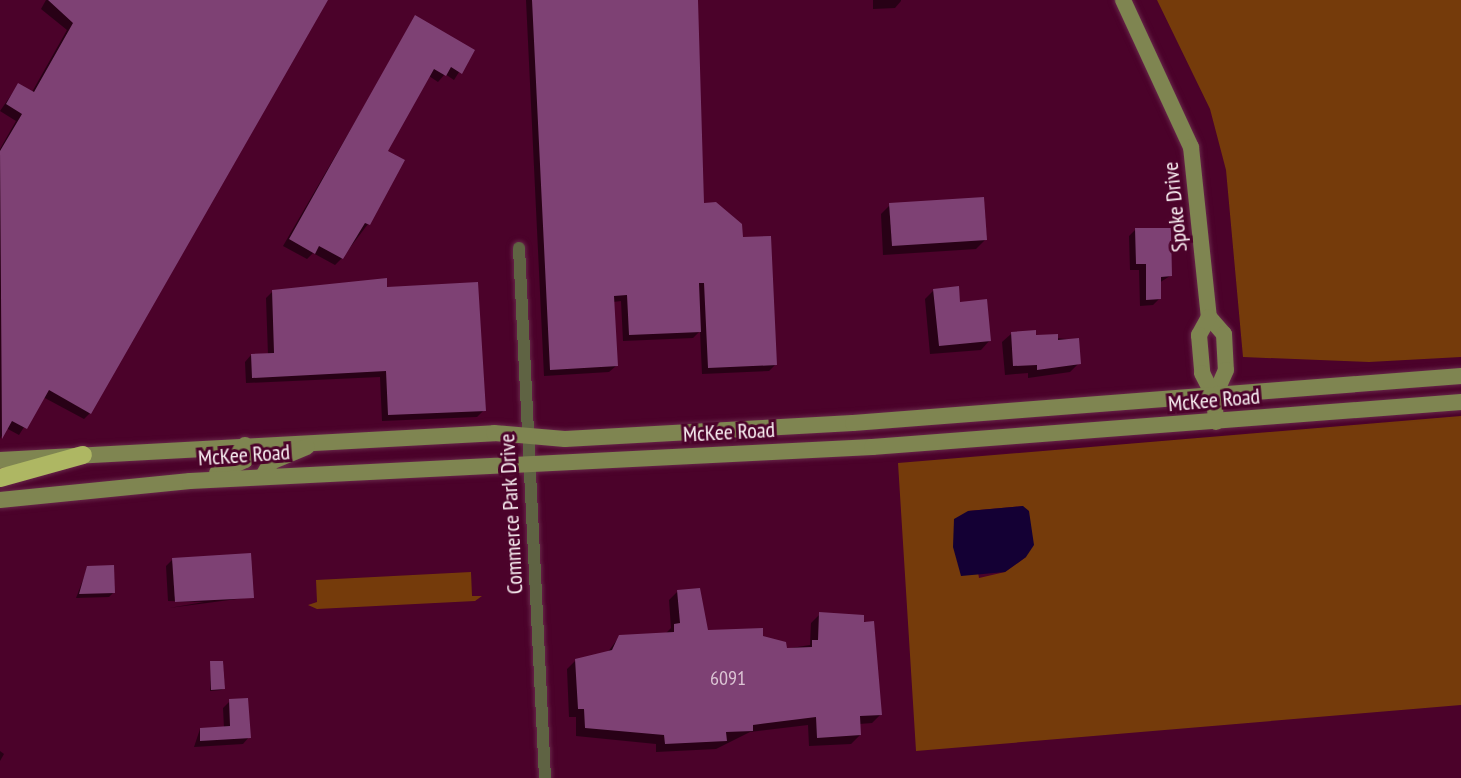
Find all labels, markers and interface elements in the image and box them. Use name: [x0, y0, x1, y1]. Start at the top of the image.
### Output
street label: Spoke Drive: [1157, 161, 1193, 253]
street label: McKee Road: [1167, 383, 1261, 417]
street label: McKee Road: [682, 416, 776, 448]
street label: Commerce Park Drive: [494, 433, 528, 595]
street label: McKee Road: [197, 439, 291, 471]
house number: 6091: [710, 666, 746, 690]

